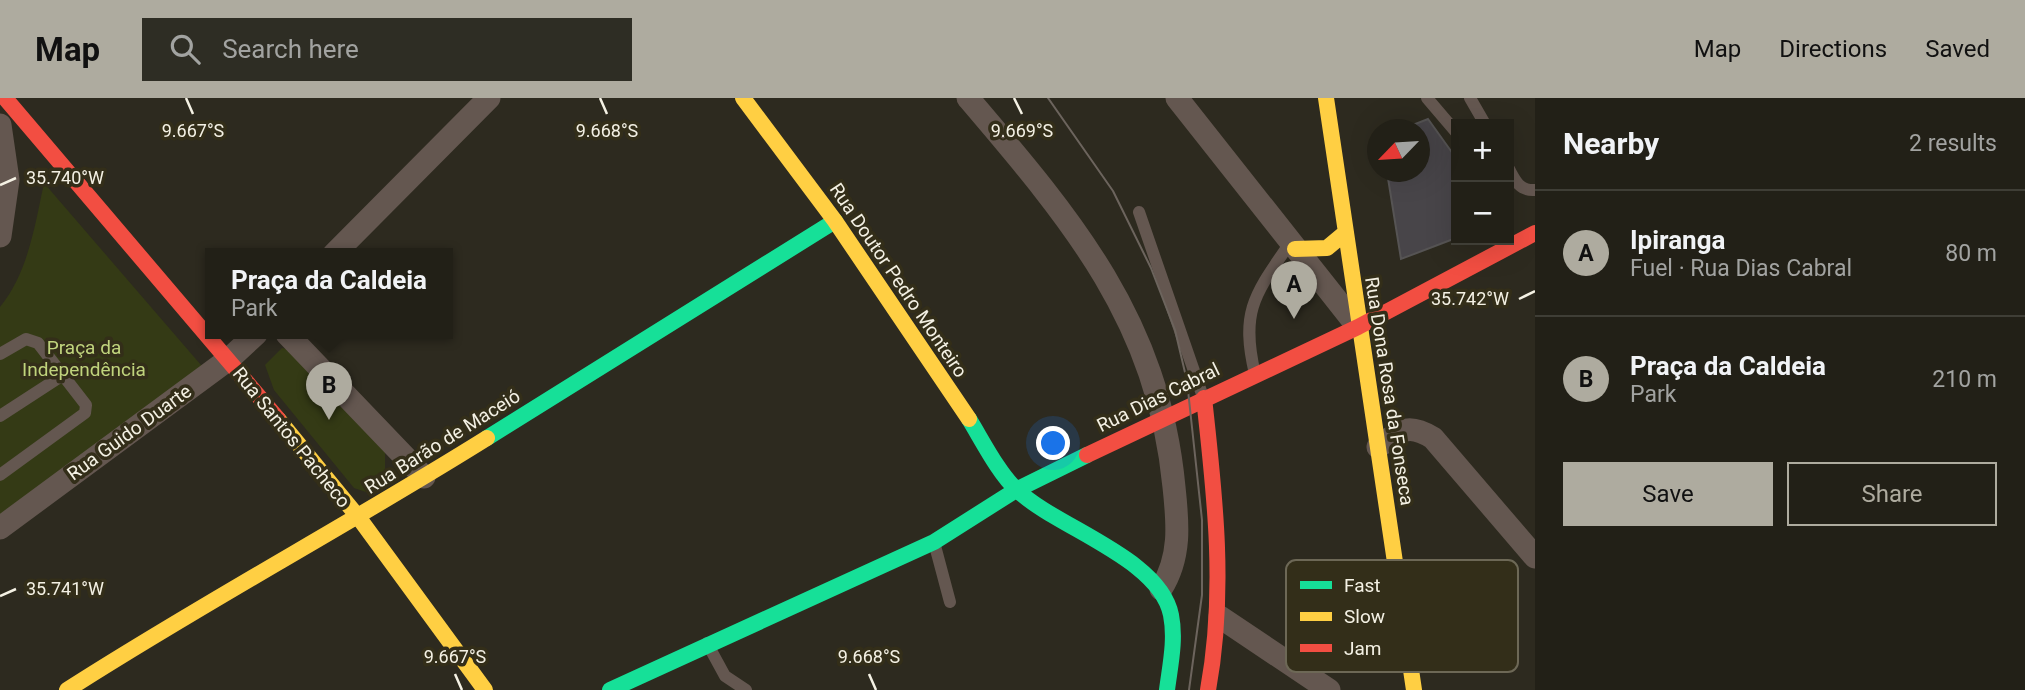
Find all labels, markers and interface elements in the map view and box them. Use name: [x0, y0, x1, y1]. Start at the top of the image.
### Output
search box: [142, 18, 632, 81]
text: Map: [35, 30, 100, 69]
icon: search: [166, 30, 204, 68]
text: Search here: [222, 34, 359, 64]
text: Map: [1694, 35, 1741, 63]
text: Directions: [1779, 35, 1887, 63]
text: Saved: [1925, 35, 1990, 63]
north arrow: [1367, 119, 1430, 182]
map controls: [1451, 119, 1514, 245]
button: +: [1451, 119, 1514, 182]
text: 9.667°S: [162, 120, 225, 141]
text: 9.668°S: [576, 120, 639, 141]
text: 9.669°S: [991, 120, 1054, 141]
text: Nearby: [1563, 126, 1659, 161]
text: 2 results: [1909, 130, 1997, 157]
text: 35.740°W: [26, 167, 104, 188]
street label: Rua Doutor Pedro Monteiro: [825, 179, 972, 382]
button: −: [1451, 182, 1514, 245]
text: Ipiranga: [1630, 225, 1725, 255]
text: A: [1578, 240, 1594, 267]
text: 80 m: [1945, 240, 1997, 267]
popup: [205, 248, 453, 339]
text: Fuel · Rua Dias Cabral: [1630, 255, 1852, 282]
pin: A: [1271, 261, 1317, 319]
text: Praça da Caldeia: [231, 265, 427, 295]
street label: Rua Dona Rosa da Fonseca: [1360, 275, 1419, 507]
text: 35.742°W: [1431, 288, 1509, 309]
text: Park: [231, 295, 277, 322]
park label: Praça da Independência: [22, 336, 146, 381]
text: Praça da Caldeia: [1630, 351, 1826, 381]
street label: Rua Dias Cabral: [1093, 358, 1223, 437]
street label: Rua Santos Pacheco: [228, 362, 355, 512]
pin: B: [306, 362, 352, 420]
text: B: [1579, 366, 1593, 393]
text: 210 m: [1932, 366, 1997, 393]
street label: Rua Guido Duarte: [63, 380, 196, 485]
text: Park: [1630, 381, 1676, 408]
street label: Rua Barão de Maceió: [360, 384, 524, 499]
your location: [1036, 426, 1070, 460]
button: Save: [1563, 462, 1773, 526]
button: Share: [1787, 462, 1997, 526]
legend: [1286, 560, 1518, 672]
text: Fast: [1344, 574, 1381, 597]
text: 35.741°W: [26, 578, 104, 599]
text: Slow: [1344, 605, 1385, 628]
text: Jam: [1344, 637, 1381, 660]
text: 9.667°S: [424, 646, 487, 667]
text: 9.668°S: [838, 646, 901, 667]

